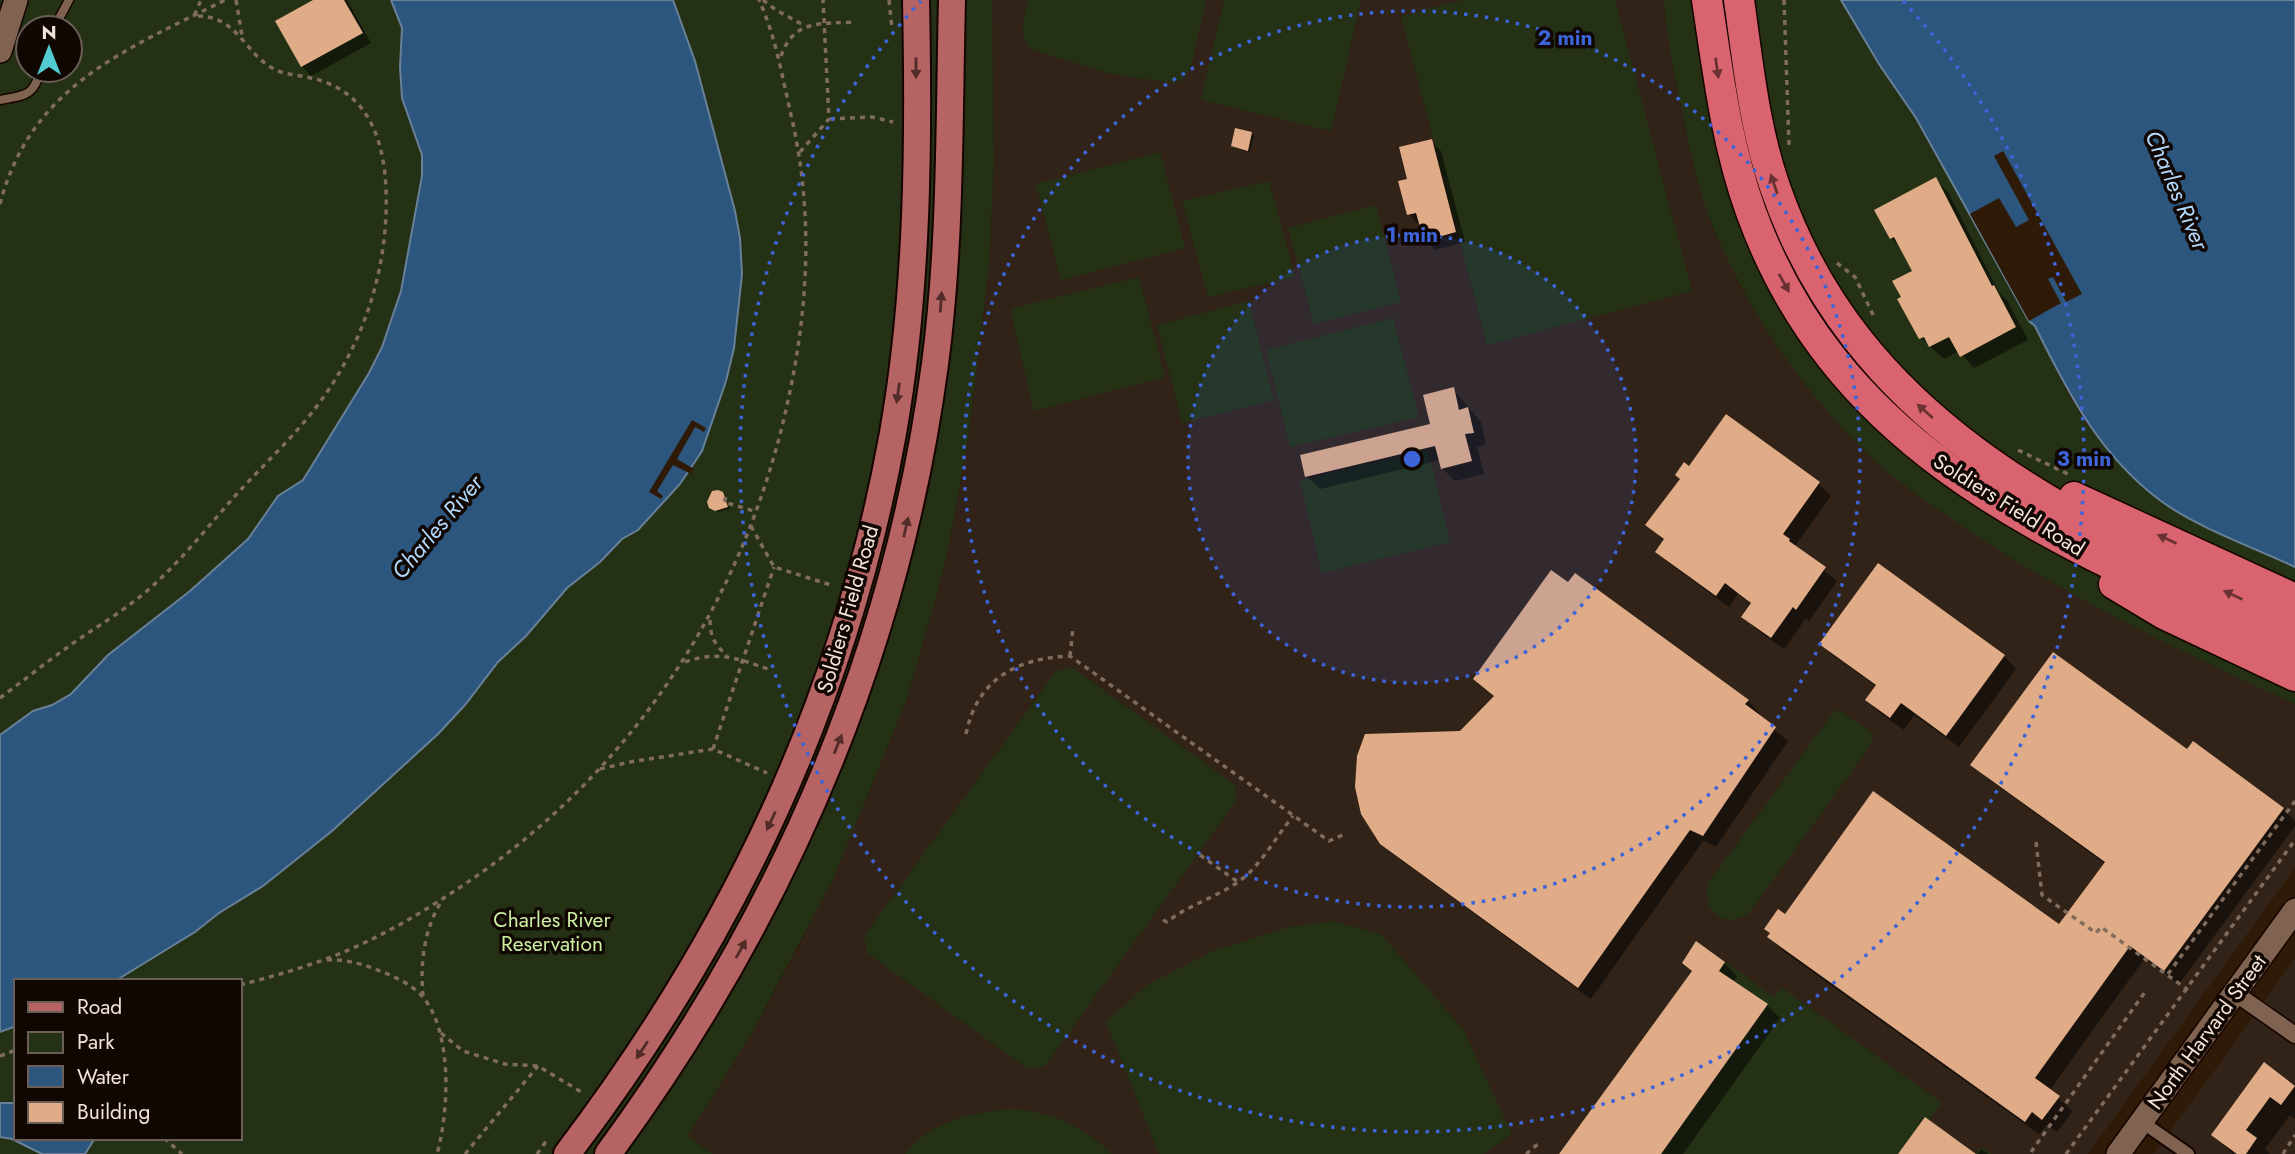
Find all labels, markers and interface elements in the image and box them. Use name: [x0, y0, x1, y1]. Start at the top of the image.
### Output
north arrow: [14, 14, 84, 84]
text: N: [41, 19, 57, 46]
text: 2 min: [1537, 23, 1593, 53]
one-way arrow: [910, 57, 922, 79]
one-way arrow: [1712, 57, 1723, 79]
water label: Charles River: [2137, 125, 2218, 256]
one-way arrow: [1768, 173, 1779, 194]
text: 1 min: [1386, 220, 1438, 250]
one-way arrow: [1778, 274, 1790, 293]
one-way arrow: [936, 291, 947, 313]
one-way arrow: [893, 382, 904, 404]
one-way arrow: [1916, 403, 1934, 419]
text: 3 min: [2057, 444, 2111, 474]
street label: Soldiers Field Road: [1928, 446, 2090, 564]
centre of rings: [1400, 447, 1424, 471]
water label: Charles River: [383, 466, 492, 587]
one-way arrow: [901, 516, 912, 538]
street label: Soldiers Field Road: [810, 522, 886, 696]
one-way arrow: [2156, 533, 2177, 544]
one-way arrow: [2223, 589, 2243, 601]
one-way arrow: [833, 733, 844, 754]
one-way arrow: [765, 811, 777, 831]
park label: Charles River Reservation: [493, 905, 611, 959]
one-way arrow: [735, 939, 747, 959]
street label: North Harvard Street: [2140, 948, 2274, 1116]
legend: [14, 979, 242, 1140]
text: Road: [77, 992, 122, 1022]
text: Park: [77, 1027, 115, 1057]
one-way arrow: [635, 1041, 648, 1060]
text: Water: [77, 1062, 130, 1092]
text: Building: [77, 1097, 150, 1127]

